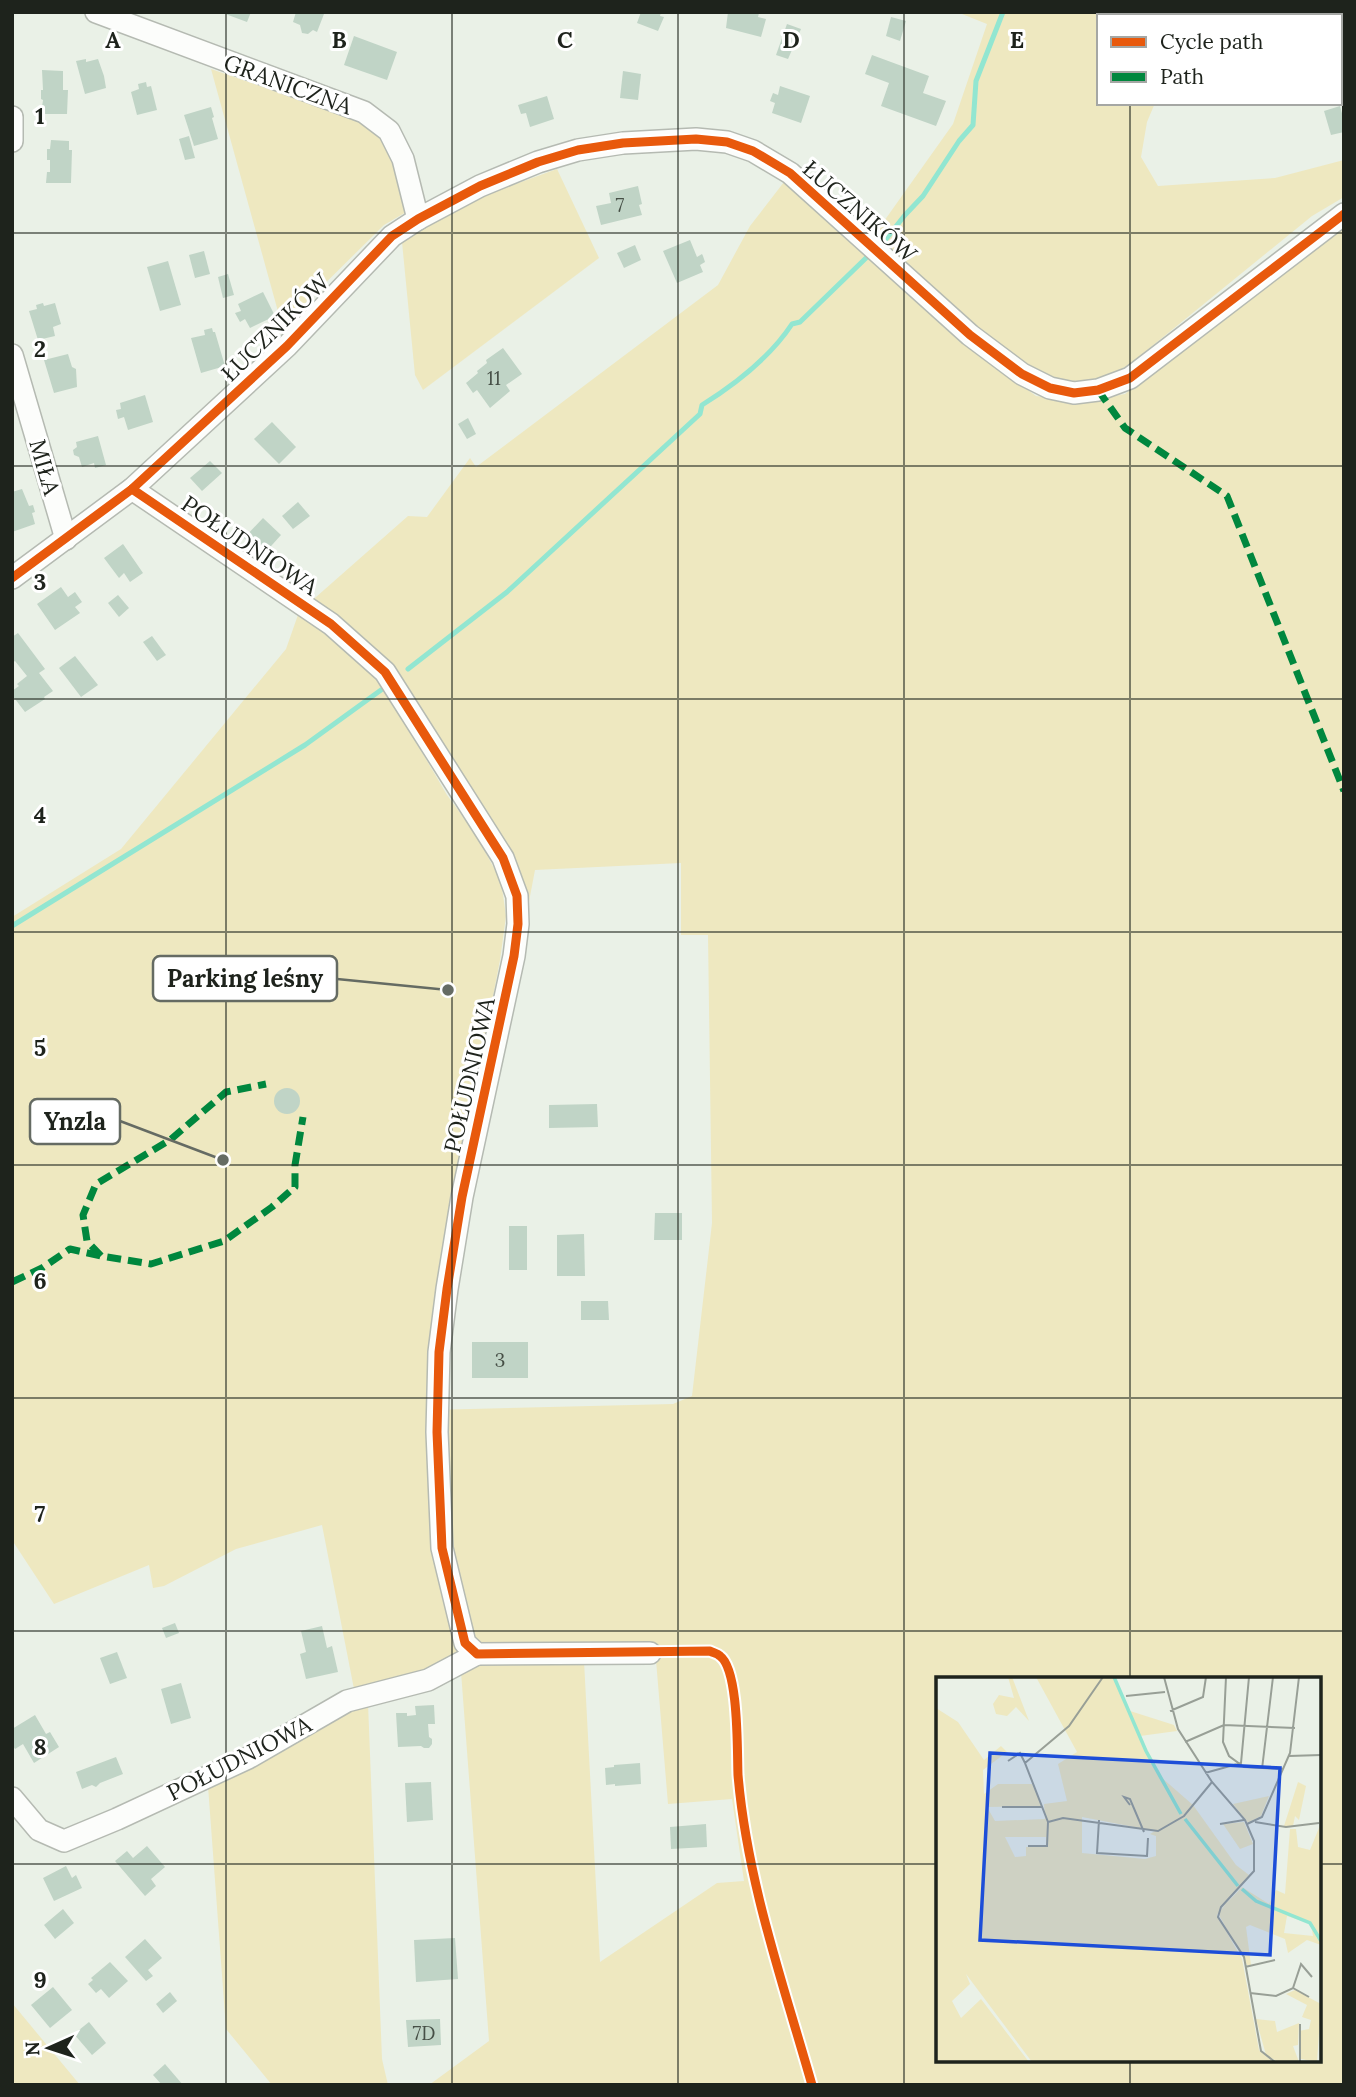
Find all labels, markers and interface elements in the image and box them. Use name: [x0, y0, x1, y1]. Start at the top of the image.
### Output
legend: [1097, 14, 1342, 105]
text: A: [105, 25, 121, 54]
text: B: [331, 25, 347, 54]
text: C: [557, 25, 573, 54]
text: D: [782, 25, 800, 54]
text: E: [1010, 25, 1024, 54]
text: Cycle path: [1160, 28, 1263, 55]
street label: GRANICZNA: [220, 47, 357, 121]
text: Path: [1160, 63, 1204, 90]
text: 1: [35, 101, 45, 130]
street label: ŁUCZNIKÓW: [797, 154, 924, 269]
house number: 7: [616, 193, 625, 217]
street label: ŁUCZNIKÓW: [215, 266, 336, 387]
text: 2: [34, 334, 46, 363]
house number: 11: [487, 366, 501, 390]
street label: MIŁA: [23, 436, 67, 499]
street label: POŁUDNIOWA: [176, 489, 324, 602]
text: 3: [34, 567, 46, 596]
text: 4: [34, 800, 46, 829]
callout: Parking leśny: [153, 956, 337, 1001]
text: Parking leśny: [167, 963, 324, 994]
street label: POŁUDNIOWA: [437, 994, 501, 1155]
text: 5: [34, 1033, 46, 1062]
callout: Ynzla: [30, 1099, 120, 1144]
text: Ynzla: [44, 1106, 107, 1137]
text: 6: [33, 1266, 47, 1295]
house number: 3: [495, 1348, 505, 1372]
text: 7: [35, 1499, 46, 1528]
inset map: [936, 1677, 1321, 2062]
street label: POŁUDNIOWA: [162, 1709, 317, 1807]
text: 8: [33, 1732, 47, 1761]
text: 9: [33, 1965, 47, 1994]
north arrow: [14, 2013, 84, 2083]
house number: 7D: [413, 2021, 435, 2045]
text: N: [20, 2041, 44, 2057]

